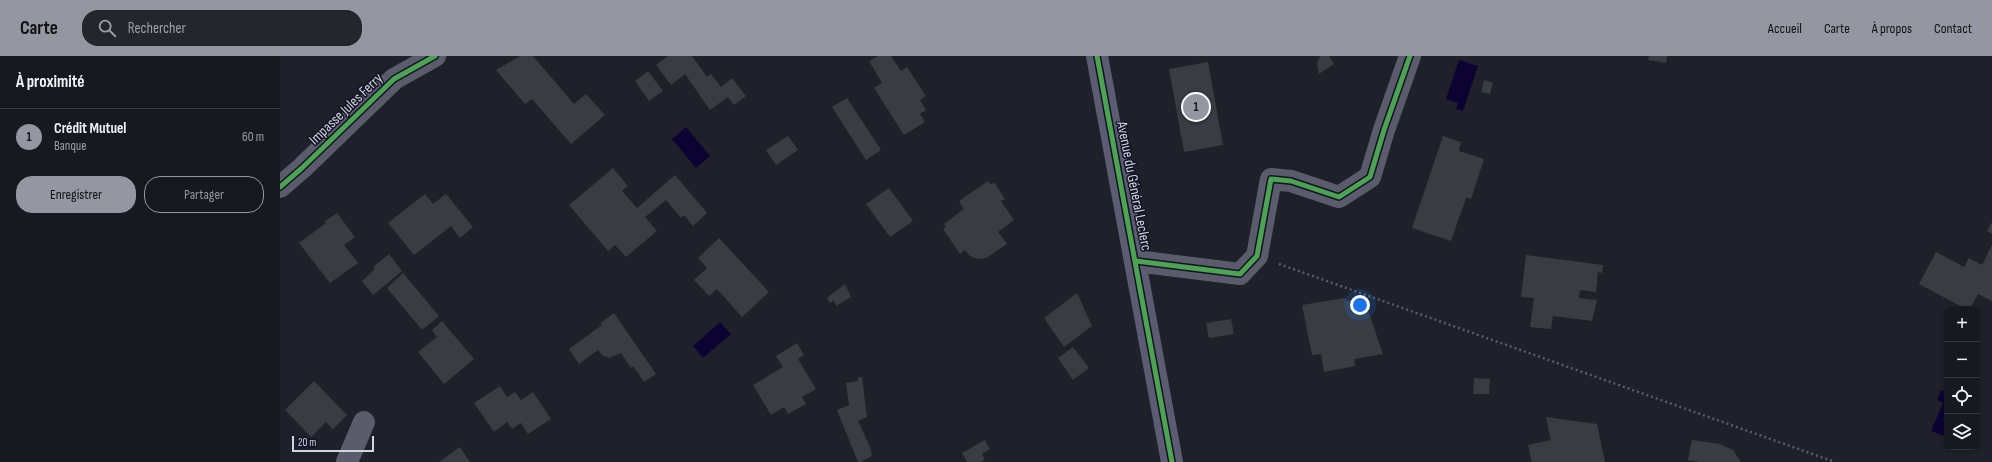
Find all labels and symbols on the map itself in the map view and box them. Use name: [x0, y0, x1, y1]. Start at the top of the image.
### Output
street label: Impasse Jules Ferry: [305, 69, 387, 149]
pin: 1: [1183, 92, 1209, 122]
street label: Avenue du Général Leclerc: [1112, 119, 1156, 252]
your location: [1350, 295, 1370, 315]
scale bar: [292, 434, 374, 453]

